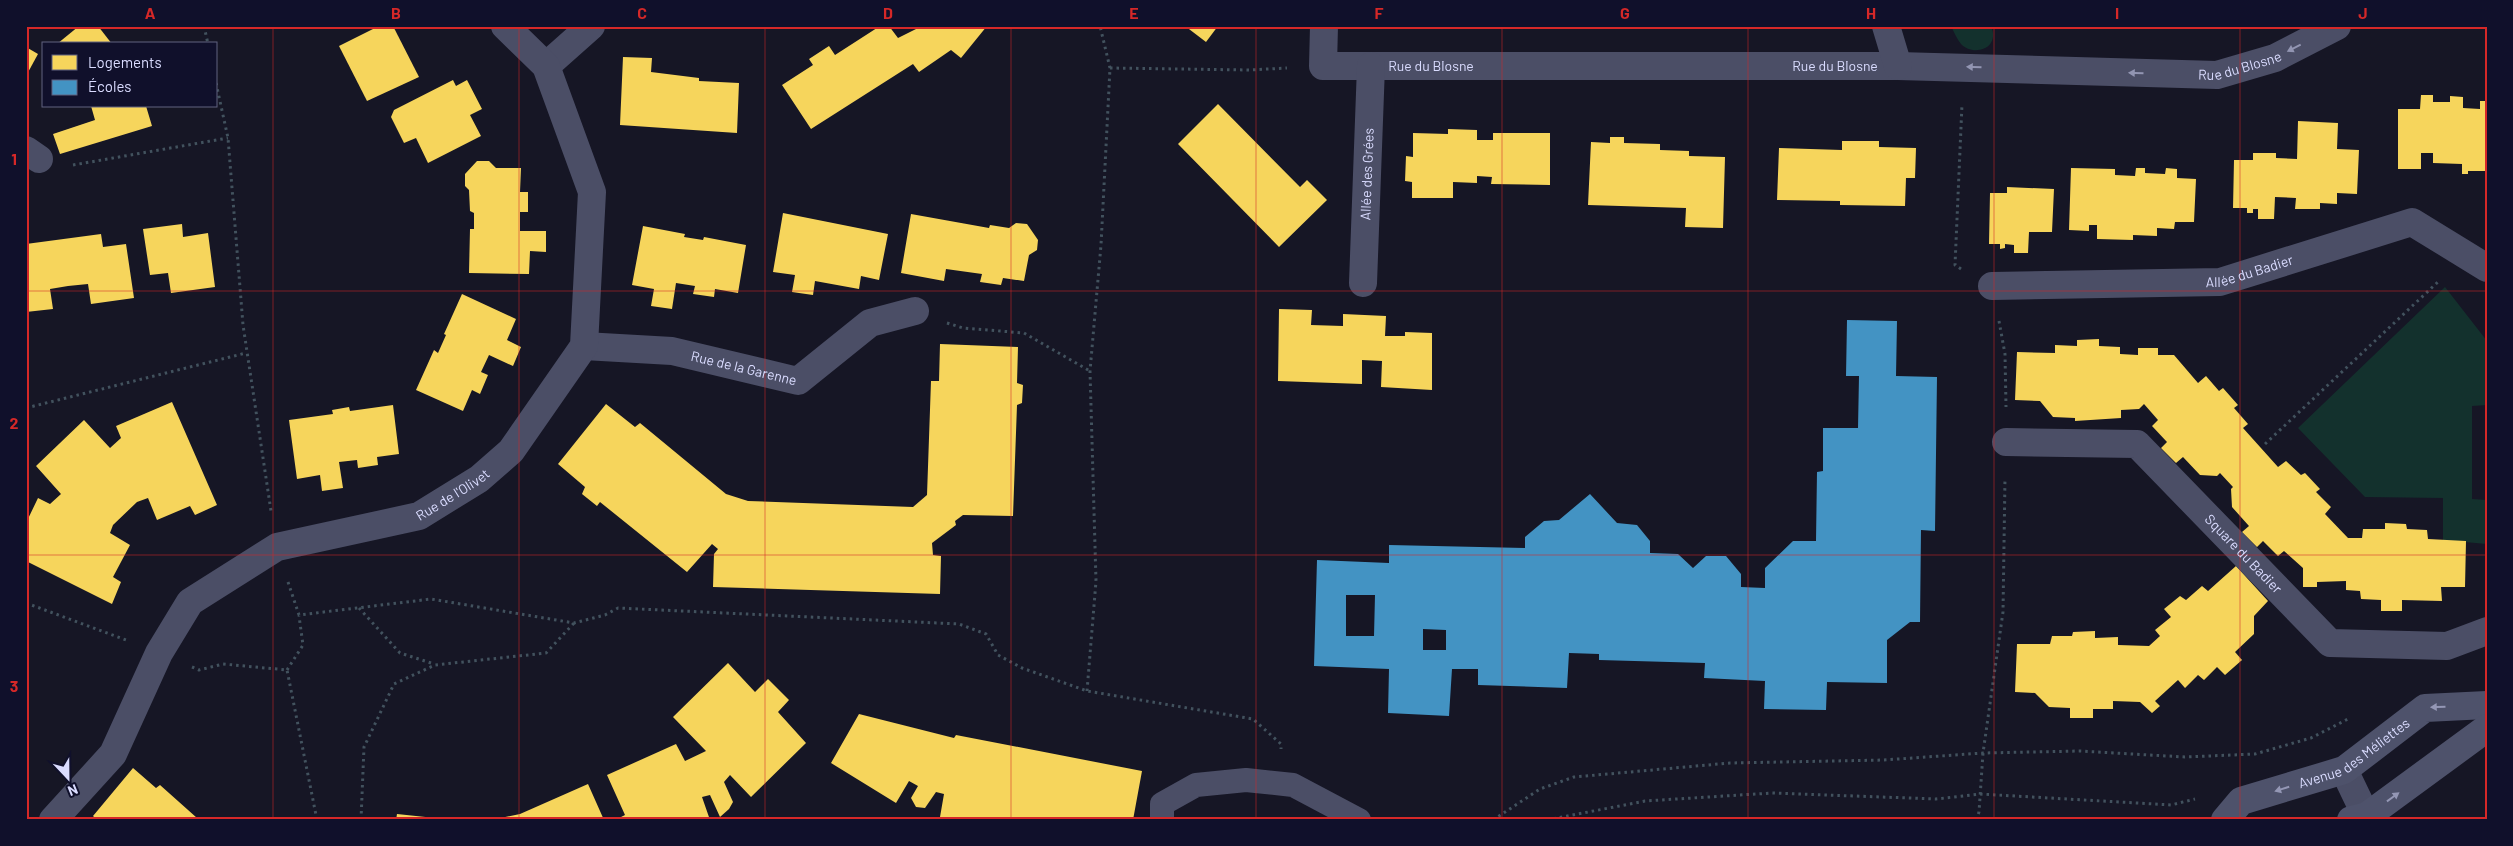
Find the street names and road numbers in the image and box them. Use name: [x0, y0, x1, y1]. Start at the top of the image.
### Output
street label: Rue du Blosne: [2198, 47, 2284, 83]
street label: Rue du Blosne: [1388, 57, 1474, 74]
street label: Rue du Blosne: [1792, 57, 1878, 74]
street label: Allée des Grées: [1356, 127, 1377, 221]
street label: Allée du Badier: [2206, 251, 2295, 290]
street label: Rue de la Garenne: [689, 347, 799, 388]
street label: Rue de l'Olivet: [413, 465, 493, 524]
street label: Square du Badier: [2202, 510, 2286, 597]
street label: Avenue des Méliettes: [2296, 714, 2413, 791]

